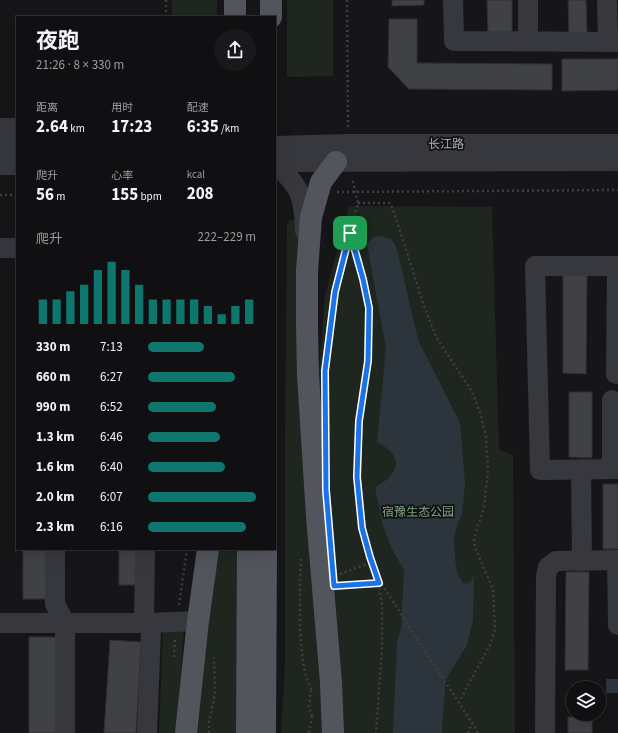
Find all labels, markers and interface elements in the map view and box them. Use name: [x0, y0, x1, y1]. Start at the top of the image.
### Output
text: 夜跑: [36, 25, 80, 57]
button: share: [214, 29, 256, 71]
text: 21:26 · 8 × 330 m: [36, 56, 124, 74]
text: 距离: [36, 100, 58, 115]
text: 用时: [111, 100, 133, 115]
text: 配速: [187, 100, 209, 115]
text: 2.64: [36, 115, 68, 139]
text: 17:23: [111, 115, 152, 139]
text: 6:35: [187, 115, 219, 139]
text: km: [68, 121, 85, 136]
text: /km: [219, 121, 239, 136]
street label: 长江路: [428, 136, 464, 153]
text: kcal: [187, 167, 205, 182]
text: 爬升: [36, 168, 58, 183]
text: 心率: [111, 168, 133, 183]
text: 208: [187, 182, 214, 206]
text: 56: [36, 183, 54, 207]
text: 155: [111, 183, 138, 207]
text: m: [54, 189, 65, 204]
text: bpm: [138, 189, 162, 204]
pin: [333, 216, 367, 250]
icon: arrive: [339, 222, 361, 244]
text: 222–229 m: [198, 228, 256, 246]
text: 爬升: [36, 230, 62, 248]
text: 330 m: [36, 338, 70, 356]
text: 7:13: [100, 338, 123, 356]
text: 660 m: [36, 368, 70, 386]
text: 6:27: [100, 368, 123, 386]
text: 990 m: [36, 398, 70, 416]
text: 6:52: [100, 398, 123, 416]
text: 1.3 km: [36, 428, 75, 446]
text: 6:46: [100, 428, 123, 446]
text: 1.6 km: [36, 458, 75, 476]
text: 6:40: [100, 458, 123, 476]
text: 2.0 km: [36, 488, 75, 506]
text: 6:07: [100, 488, 123, 506]
park label: 宿豫生态公园: [382, 504, 454, 521]
text: 2.3 km: [36, 518, 75, 536]
text: 6:16: [100, 518, 123, 536]
map controls: [566, 681, 606, 721]
button: layers: [566, 681, 606, 721]

